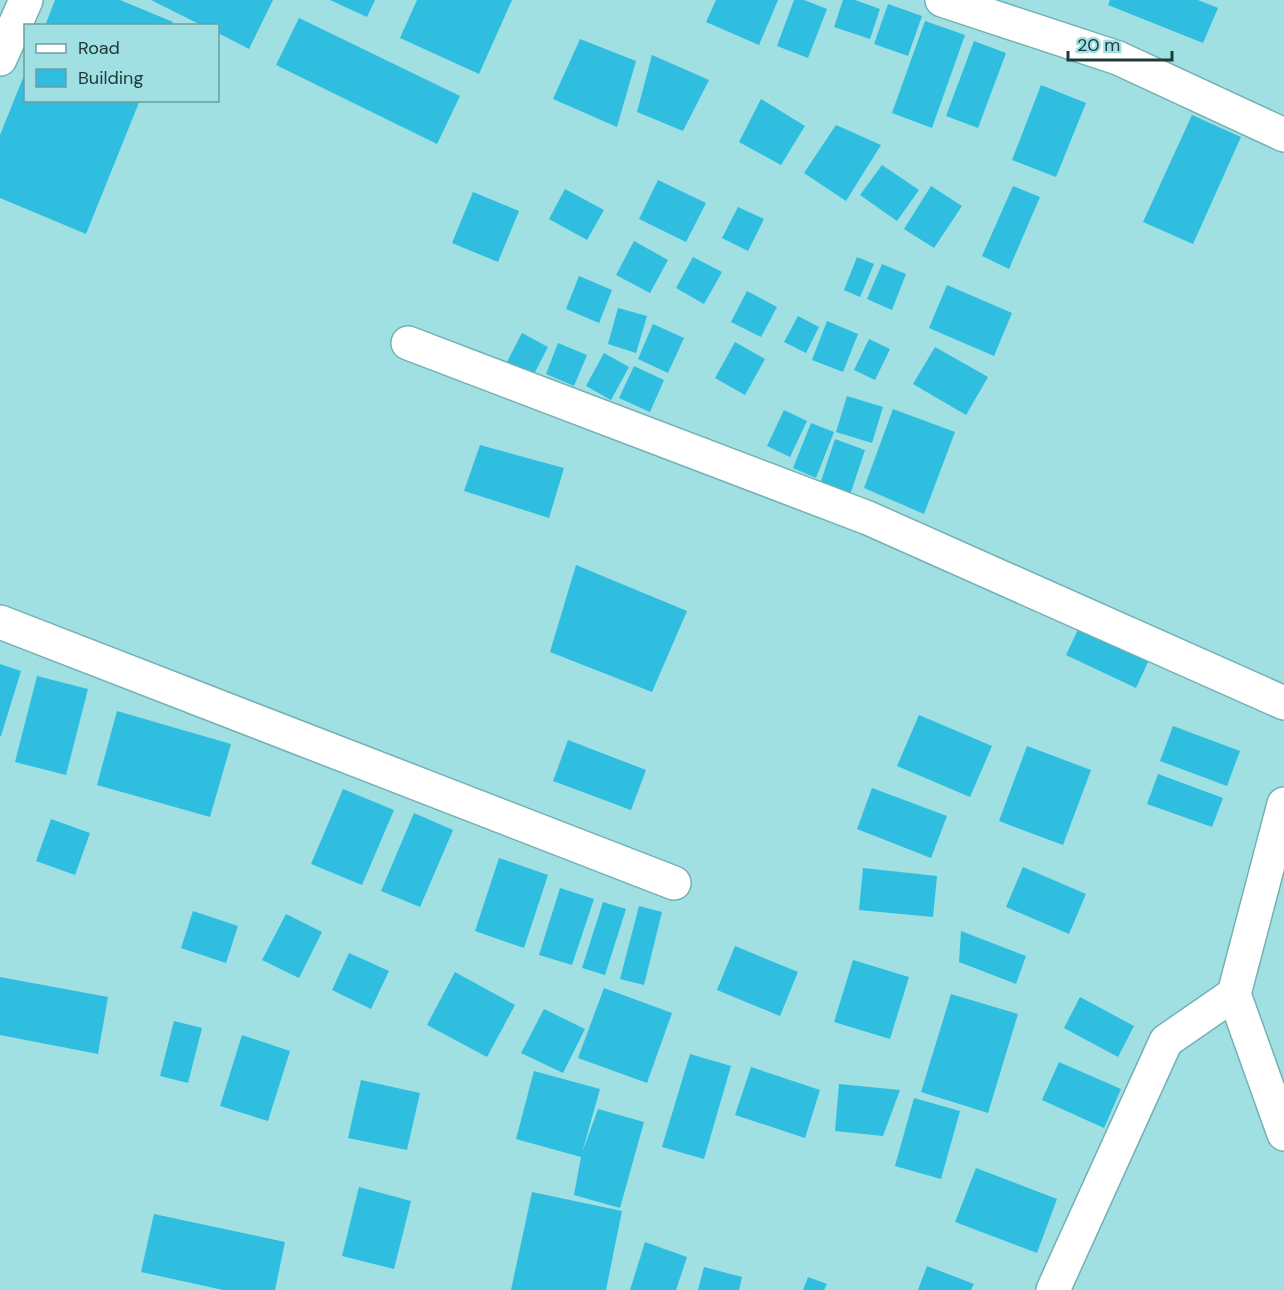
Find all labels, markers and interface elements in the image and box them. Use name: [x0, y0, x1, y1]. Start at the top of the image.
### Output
legend: [24, 24, 219, 102]
scale bar: [1068, 24, 1172, 62]
text: 20 m: [1077, 33, 1120, 57]
text: Road: [78, 36, 120, 60]
text: Building: [78, 66, 143, 90]

